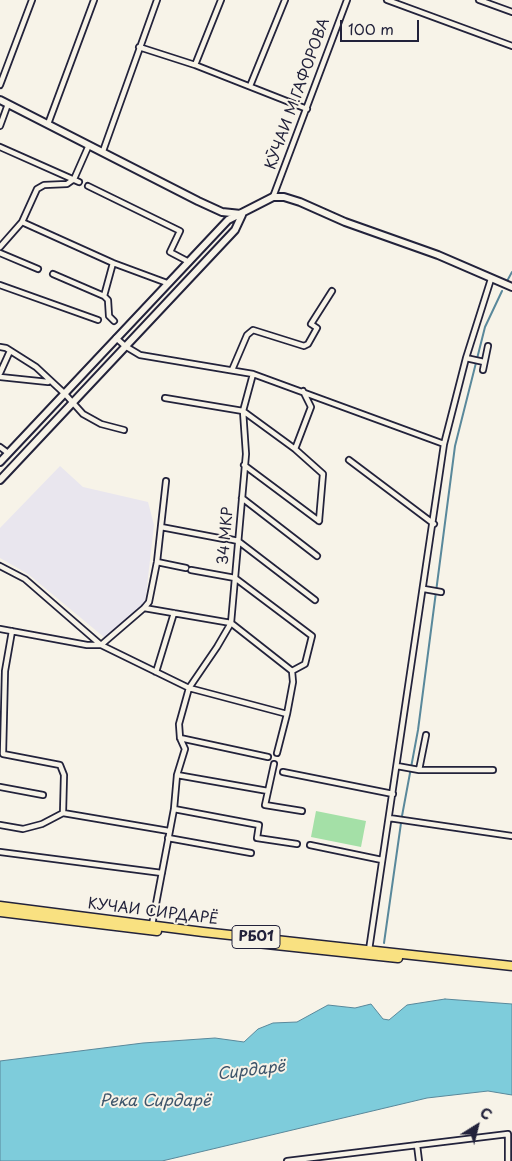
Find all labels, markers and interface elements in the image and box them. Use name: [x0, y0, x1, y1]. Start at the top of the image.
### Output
scale bar: [342, 10, 421, 42]
street label: КӮЧАИ М.ГАФОРОВА: [262, 16, 334, 172]
text: 100 m: [348, 17, 394, 40]
street label: 34 МКР: [214, 506, 238, 566]
street label: КУЧАИ СИРДАРЁ: [87, 895, 219, 929]
road number: РБ01: [232, 926, 280, 949]
water label: Сирдарё: [216, 1057, 286, 1085]
water label: Река Сирдарё: [100, 1092, 210, 1112]
north arrow: [452, 1101, 502, 1151]
text: С: [476, 1102, 497, 1125]

